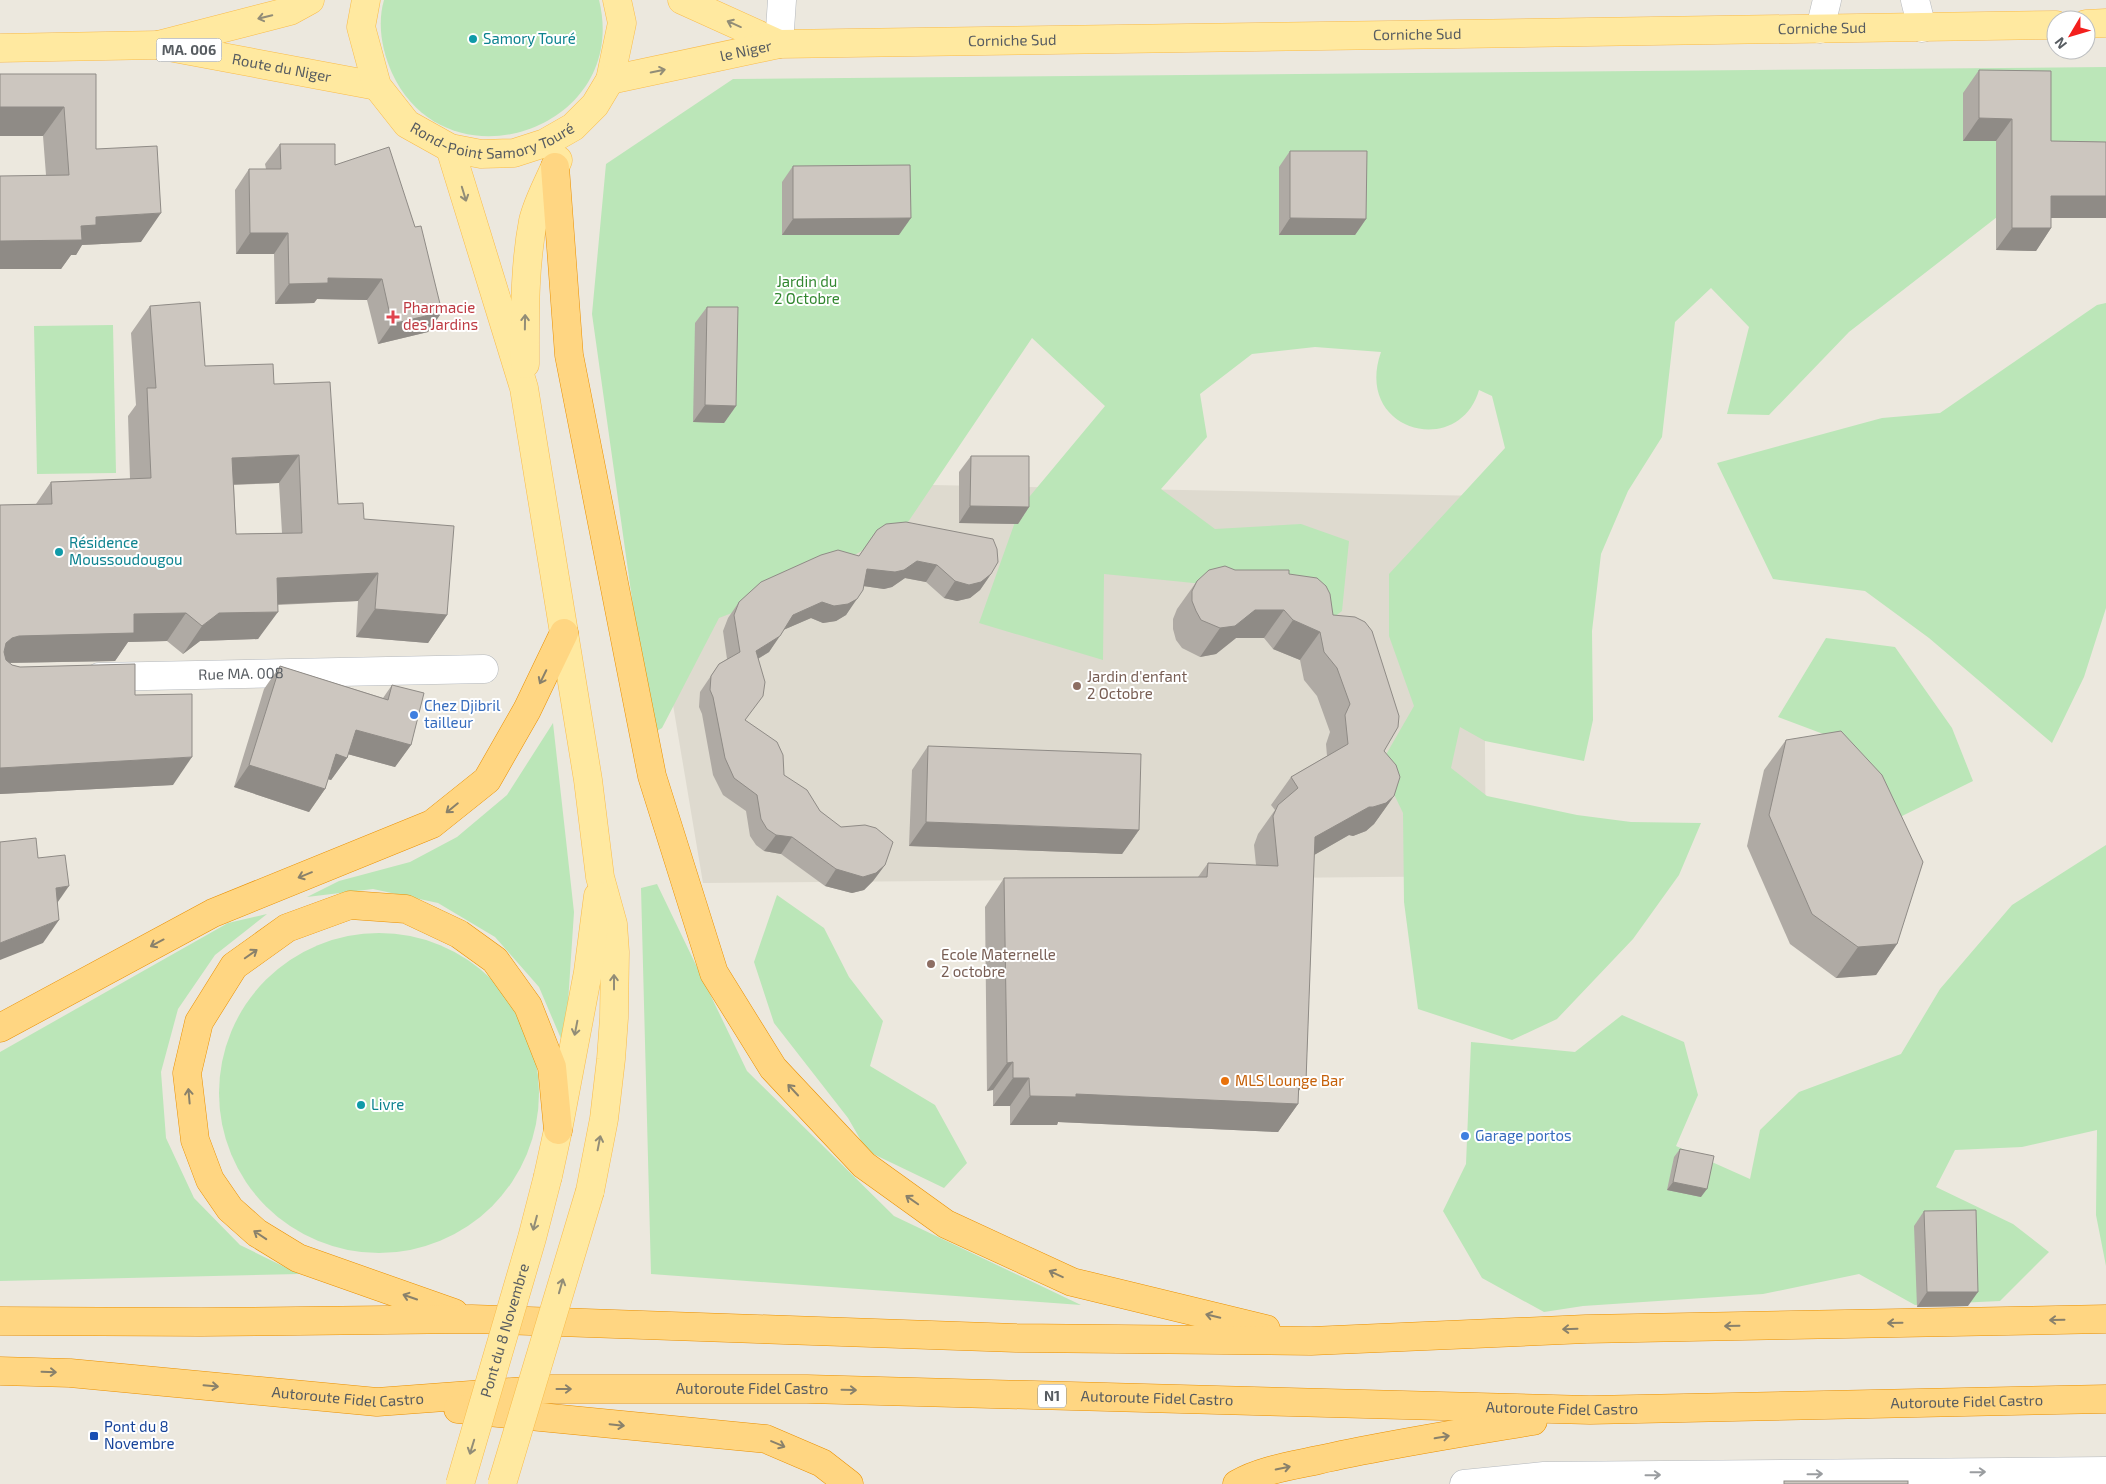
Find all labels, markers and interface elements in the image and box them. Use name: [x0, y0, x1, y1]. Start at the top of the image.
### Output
north arrow: [2046, 10, 2096, 60]
one-way arrow: [258, 13, 274, 22]
one-way arrow: [727, 18, 742, 28]
street label: Corniche Sud: [1778, 18, 1867, 37]
street label: Corniche Sud: [1373, 24, 1462, 43]
place label: Samory Touré: [483, 29, 576, 47]
street label: Corniche Sud: [968, 30, 1057, 49]
marker: Samory Touré: [467, 33, 479, 45]
text: N: [2051, 34, 2070, 53]
street label: le Niger: [718, 36, 773, 64]
road number: MA. 006: [156, 38, 222, 62]
street label: Route du Niger: [231, 49, 333, 85]
one-way arrow: [650, 65, 666, 75]
street label: Rond-Point Samory Touré: [405, 112, 579, 130]
text: Rond-Point Samory Touré: [408, 118, 577, 162]
one-way arrow: [460, 186, 469, 201]
park label: Jardin du 2 Octobre: [774, 272, 840, 307]
place label: Pharmacie des Jardins: [403, 298, 478, 333]
marker: Pharmacie des Jardins: [387, 311, 399, 323]
one-way arrow: [520, 314, 530, 330]
place label: Résidence Moussoudougou: [69, 533, 183, 568]
marker: Résidence Moussoudougou: [53, 546, 65, 558]
street label: Rue MA. 008: [198, 663, 284, 683]
place label: Jardin d'enfant 2 Octobre: [1087, 667, 1187, 702]
one-way arrow: [537, 669, 547, 684]
marker: Jardin d'enfant 2 Octobre: [1071, 680, 1083, 692]
place label: Chez Djibril tailleur: [424, 696, 501, 731]
marker: Chez Djibril tailleur: [408, 709, 420, 721]
one-way arrow: [446, 803, 459, 814]
one-way arrow: [298, 871, 313, 881]
one-way arrow: [150, 938, 165, 948]
place label: Ecole Maternelle 2 octobre: [941, 945, 1056, 980]
one-way arrow: [244, 949, 258, 959]
marker: Ecole Maternelle 2 octobre: [925, 958, 937, 970]
one-way arrow: [609, 974, 619, 990]
one-way arrow: [571, 1020, 581, 1036]
place label: MLS Lounge Bar: [1235, 1071, 1344, 1089]
marker: MLS Lounge Bar: [1219, 1075, 1231, 1087]
one-way arrow: [787, 1084, 799, 1096]
one-way arrow: [184, 1088, 194, 1104]
place label: Livre: [371, 1095, 404, 1113]
marker: Livre: [355, 1099, 367, 1111]
place label: Garage portos: [1475, 1126, 1572, 1144]
marker: Garage portos: [1459, 1130, 1471, 1142]
one-way arrow: [595, 1136, 604, 1152]
one-way arrow: [906, 1194, 919, 1205]
one-way arrow: [530, 1215, 540, 1231]
one-way arrow: [254, 1229, 268, 1239]
street label: Pont du 8 Novembre: [476, 1261, 532, 1399]
one-way arrow: [1049, 1269, 1064, 1279]
one-way arrow: [557, 1279, 567, 1295]
one-way arrow: [402, 1292, 418, 1301]
one-way arrow: [1205, 1311, 1221, 1320]
one-way arrow: [2050, 1315, 2066, 1325]
one-way arrow: [1887, 1318, 1904, 1328]
one-way arrow: [1725, 1321, 1741, 1331]
one-way arrow: [1562, 1325, 1578, 1334]
one-way arrow: [40, 1368, 56, 1377]
street label: Autoroute Fidel Castro: [676, 1379, 829, 1398]
one-way arrow: [202, 1381, 218, 1391]
street label: Autoroute Fidel Castro: [271, 1382, 424, 1410]
one-way arrow: [556, 1384, 572, 1394]
road number: N1: [1038, 1384, 1066, 1408]
one-way arrow: [841, 1386, 857, 1395]
street label: Autoroute Fidel Castro: [1080, 1386, 1234, 1408]
street label: Autoroute Fidel Castro: [1890, 1390, 2043, 1412]
street label: Autoroute Fidel Castro: [1485, 1397, 1638, 1418]
place label: Pont du 8 Novembre: [104, 1417, 175, 1452]
one-way arrow: [609, 1420, 625, 1430]
marker: Pont du 8 Novembre: [88, 1430, 100, 1442]
one-way arrow: [1434, 1431, 1450, 1441]
one-way arrow: [466, 1438, 476, 1454]
one-way arrow: [770, 1440, 785, 1450]
one-way arrow: [1274, 1463, 1290, 1472]
one-way arrow: [1970, 1467, 1986, 1477]
one-way arrow: [1807, 1469, 1823, 1479]
one-way arrow: [1644, 1470, 1661, 1480]

